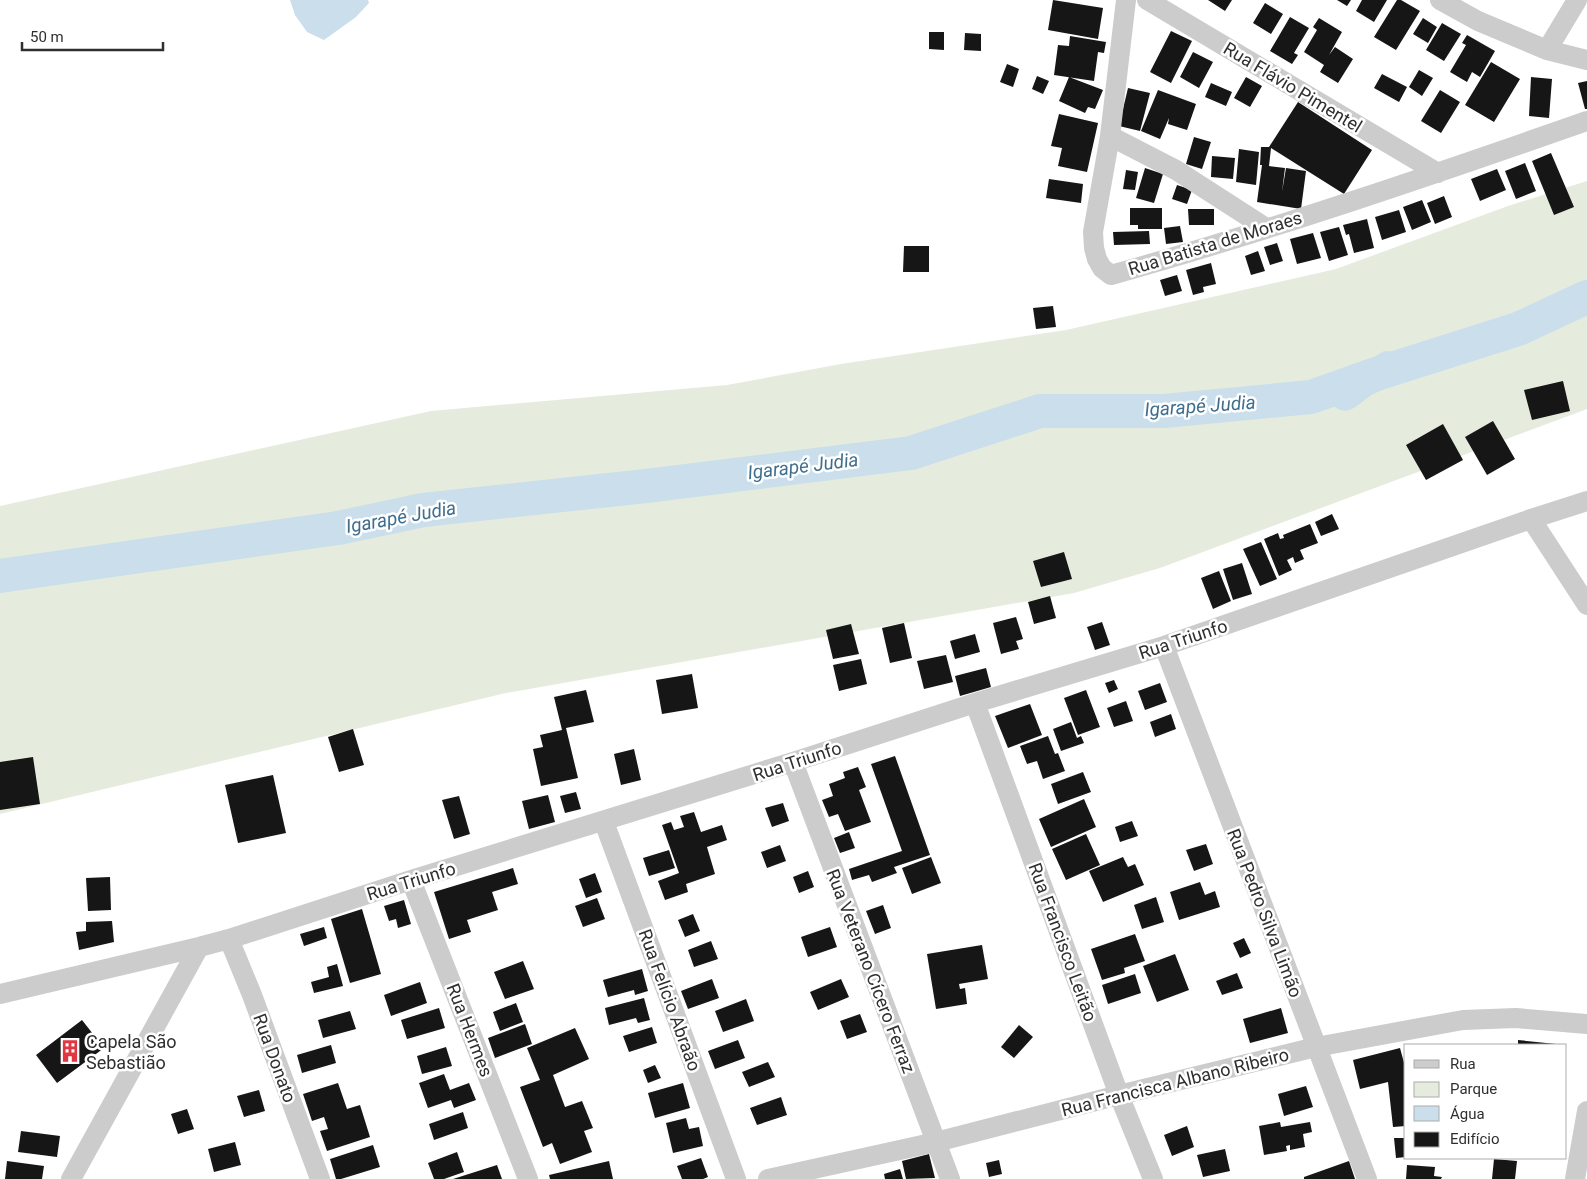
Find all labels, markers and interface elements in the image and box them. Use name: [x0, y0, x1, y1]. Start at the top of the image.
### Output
scale bar: [22, 20, 164, 52]
text: 50 m: [30, 28, 64, 46]
street label: Rua Flávio Pimentel: [1220, 37, 1366, 137]
street label: Rua Batista de Moraes: [1126, 207, 1304, 279]
water label: Igarapé Judia: [1144, 391, 1256, 421]
water label: Igarapé Judia: [746, 448, 860, 484]
water label: Igarapé Judia: [344, 496, 458, 538]
street label: Rua Triunfo: [1136, 615, 1230, 663]
street label: Rua Triunfo: [750, 737, 844, 785]
street label: Rua Pedro Silva Limão: [1223, 826, 1307, 1000]
street label: Rua Triunfo: [364, 858, 458, 904]
street label: Rua Francisco Leitão: [1025, 860, 1101, 1024]
street label: Rua Veterano Cícero Ferraz: [822, 866, 920, 1076]
street label: Rua Felício Abraão: [635, 926, 705, 1074]
street label: Rua Hermes: [443, 980, 497, 1080]
street label: Rua Donato: [249, 1011, 301, 1105]
place label: Capela São Sebastião: [86, 1031, 177, 1073]
building icon: Capela São Sebastião: [57, 1038, 83, 1064]
street label: Rua Francisca Albano Ribeiro: [1059, 1044, 1291, 1120]
legend: [1404, 1044, 1567, 1159]
text: Rua: [1450, 1055, 1476, 1073]
text: Parque: [1450, 1080, 1497, 1098]
text: Água: [1450, 1105, 1485, 1123]
text: Edifício: [1450, 1130, 1499, 1148]

